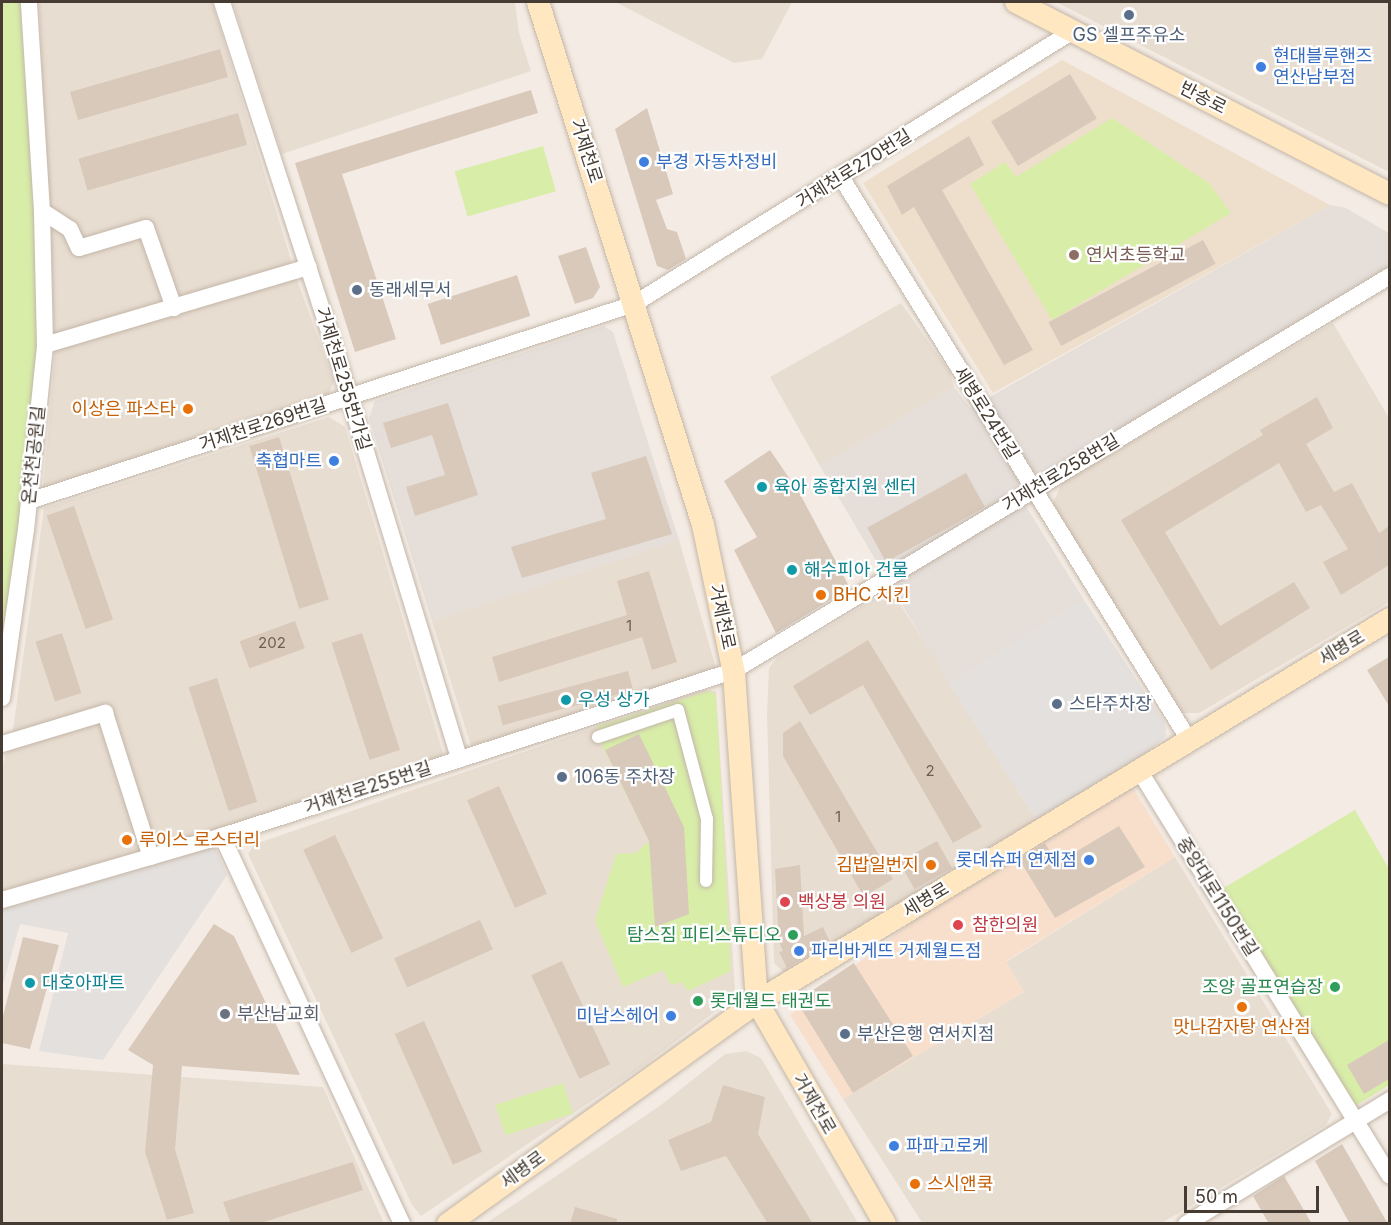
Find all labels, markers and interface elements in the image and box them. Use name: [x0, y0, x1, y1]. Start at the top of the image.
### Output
marker: GS 셀프주유소: [1122, 8, 1136, 22]
place label: GS 셀프주유소: [1073, 24, 1185, 46]
place label: 현대블루핸즈 연산남부점: [1273, 46, 1372, 88]
marker: 현대블루핸즈 연산남부점: [1254, 60, 1268, 74]
street label: 반송로: [1176, 77, 1230, 119]
street label: 거제천로: [565, 116, 607, 186]
street label: 거제천로270번길: [792, 125, 916, 213]
place label: 부경 자동차정비: [656, 151, 777, 173]
marker: 부경 자동차정비: [637, 155, 651, 169]
place label: 연서초등학교: [1086, 244, 1185, 266]
marker: 연서초등학교: [1067, 248, 1081, 262]
place label: 동래세무서: [369, 279, 452, 301]
marker: 동래세무서: [350, 283, 364, 297]
street label: 거제천로255번가길: [311, 305, 375, 453]
street label: 세병로24번길: [949, 363, 1023, 463]
street label: 거제천로269번길: [197, 394, 329, 456]
place label: 이상은 파스타: [72, 398, 176, 420]
marker: 이상은 파스타: [181, 402, 195, 416]
street label: 온천천공원길: [18, 404, 50, 506]
street label: 거제천로258번길: [999, 430, 1123, 516]
place label: 축협마트: [256, 450, 322, 472]
marker: 축협마트: [327, 454, 341, 468]
place label: 육아 종합지원 센터: [774, 476, 917, 498]
marker: 육아 종합지원 센터: [755, 480, 769, 494]
place label: 해수피아 건물: [804, 559, 908, 581]
marker: 해수피아 건물: [785, 563, 799, 577]
street label: 거제천로: [705, 582, 739, 652]
place label: BHC 치킨: [833, 584, 909, 606]
marker: BHC 치킨: [814, 588, 828, 602]
house number: 1: [626, 617, 632, 635]
street label: 세병로: [1315, 626, 1369, 670]
house number: 202: [258, 634, 286, 652]
place label: 우성 상가: [578, 689, 649, 711]
marker: 우성 상가: [559, 693, 573, 707]
place label: 스타주차장: [1069, 693, 1152, 715]
marker: 스타주차장: [1050, 697, 1064, 711]
street label: 거제천로255번길: [302, 757, 434, 819]
house number: 2: [925, 762, 935, 780]
place label: 106동 주차장: [574, 766, 675, 788]
marker: 106동 주차장: [555, 770, 569, 784]
house number: 1: [835, 808, 841, 826]
place label: 루이스 로스터리: [139, 829, 260, 851]
marker: 루이스 로스터리: [120, 833, 134, 847]
street label: 중앙대로1150번길: [1172, 833, 1262, 961]
place label: 롯데슈퍼 연제점: [956, 849, 1077, 871]
marker: 롯데슈퍼 연제점: [1082, 853, 1096, 867]
place label: 김밥일번지: [836, 854, 919, 876]
marker: 김밥일번지: [924, 858, 938, 872]
street label: 세병로: [899, 878, 953, 922]
place label: 백상붕 의원: [798, 891, 886, 913]
marker: 백상붕 의원: [776, 893, 794, 911]
place label: 참한의원: [972, 914, 1038, 936]
marker: 참한의원: [949, 916, 967, 934]
place label: 탐스짐 피티스튜디오: [627, 924, 781, 946]
marker: 탐스짐 피티스튜디오: [786, 928, 800, 942]
place label: 파리바게뜨 거제월드점: [811, 940, 982, 962]
marker: 파리바게뜨 거제월드점: [792, 944, 806, 958]
place label: 대호아파트: [42, 972, 125, 994]
marker: 대호아파트: [23, 976, 37, 990]
place label: 조양 골프연습장: [1202, 976, 1323, 998]
marker: 조양 골프연습장: [1328, 980, 1342, 994]
place label: 롯데월드 태권도: [710, 990, 831, 1012]
marker: 롯데월드 태권도: [691, 994, 705, 1008]
marker: 맛나감자탕 연산점: [1235, 1000, 1249, 1014]
place label: 부산남교회: [237, 1003, 320, 1025]
place label: 미남스헤어: [576, 1005, 659, 1027]
marker: 부산남교회: [218, 1007, 232, 1021]
marker: 미남스헤어: [664, 1009, 678, 1023]
place label: 맛나감자탕 연산점: [1173, 1016, 1311, 1038]
place label: 부산은행 연서지점: [857, 1023, 995, 1045]
marker: 부산은행 연서지점: [838, 1027, 852, 1041]
street label: 거제천로: [788, 1070, 840, 1138]
place label: 파파고로케: [906, 1135, 989, 1157]
marker: 파파고로케: [887, 1139, 901, 1153]
street label: 세병로: [497, 1147, 549, 1193]
place label: 스시앤쿡: [927, 1173, 993, 1195]
scale bar: [1187, 1174, 1322, 1212]
marker: 스시앤쿡: [908, 1177, 922, 1191]
text: 50 m: [1195, 1186, 1238, 1207]

